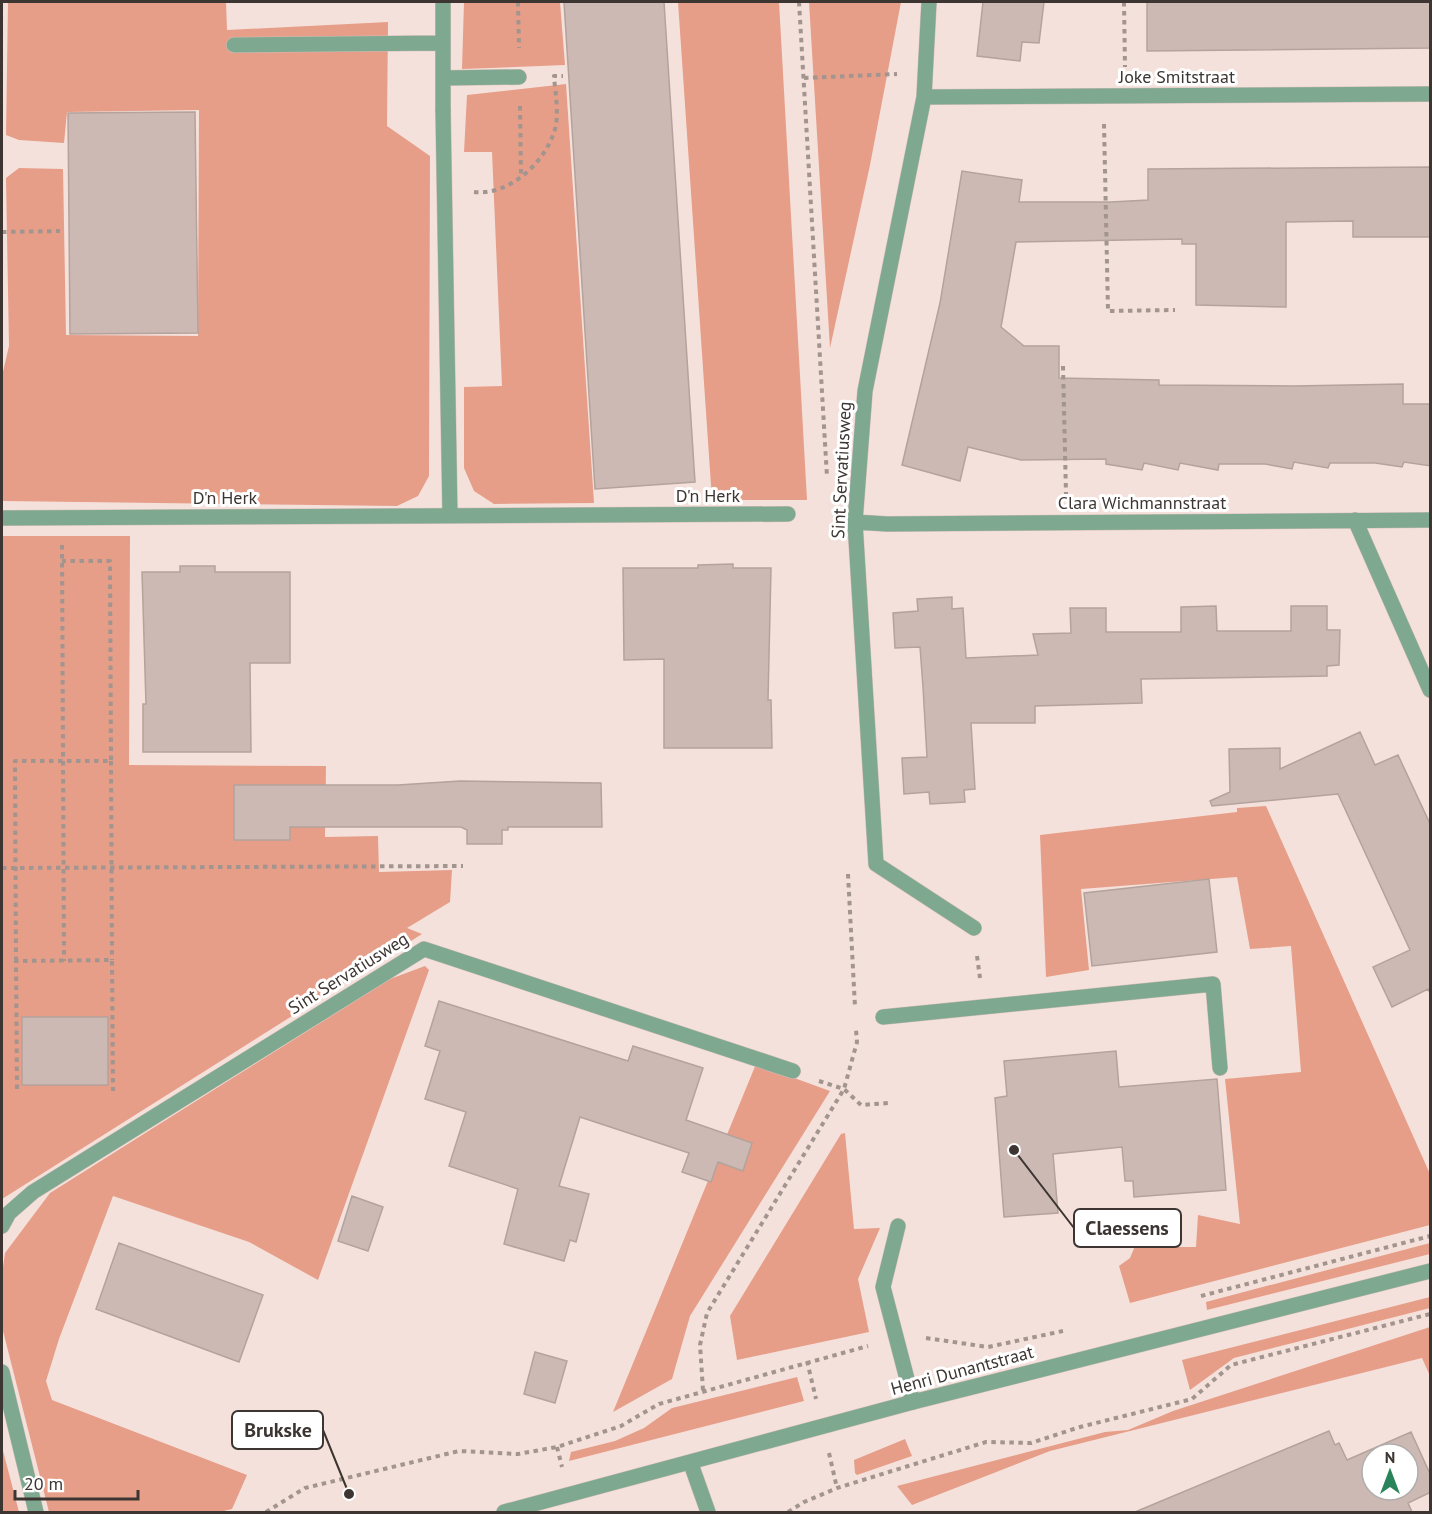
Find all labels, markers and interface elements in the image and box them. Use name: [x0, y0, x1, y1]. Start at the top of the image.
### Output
street label: Joke Smitstraat: [1118, 65, 1235, 88]
street label: Sint Servatiusweg: [826, 401, 856, 539]
street label: D'n Herk: [676, 484, 741, 507]
street label: D'n Herk: [193, 486, 258, 509]
street label: Clara Wichmannstraat: [1058, 491, 1226, 514]
street label: Sint Servatiusweg: [284, 927, 412, 1019]
callout: Claessens: [1074, 1209, 1181, 1247]
text: Claessens: [1085, 1215, 1169, 1241]
street label: Henri Dunantstraat: [888, 1340, 1036, 1400]
callout: Brukske: [232, 1411, 323, 1449]
text: Brukske: [244, 1417, 312, 1443]
north arrow: [1360, 1442, 1420, 1502]
text: N: [1385, 1447, 1395, 1467]
scale bar: [15, 1463, 138, 1501]
text: 20 m: [24, 1472, 63, 1495]

